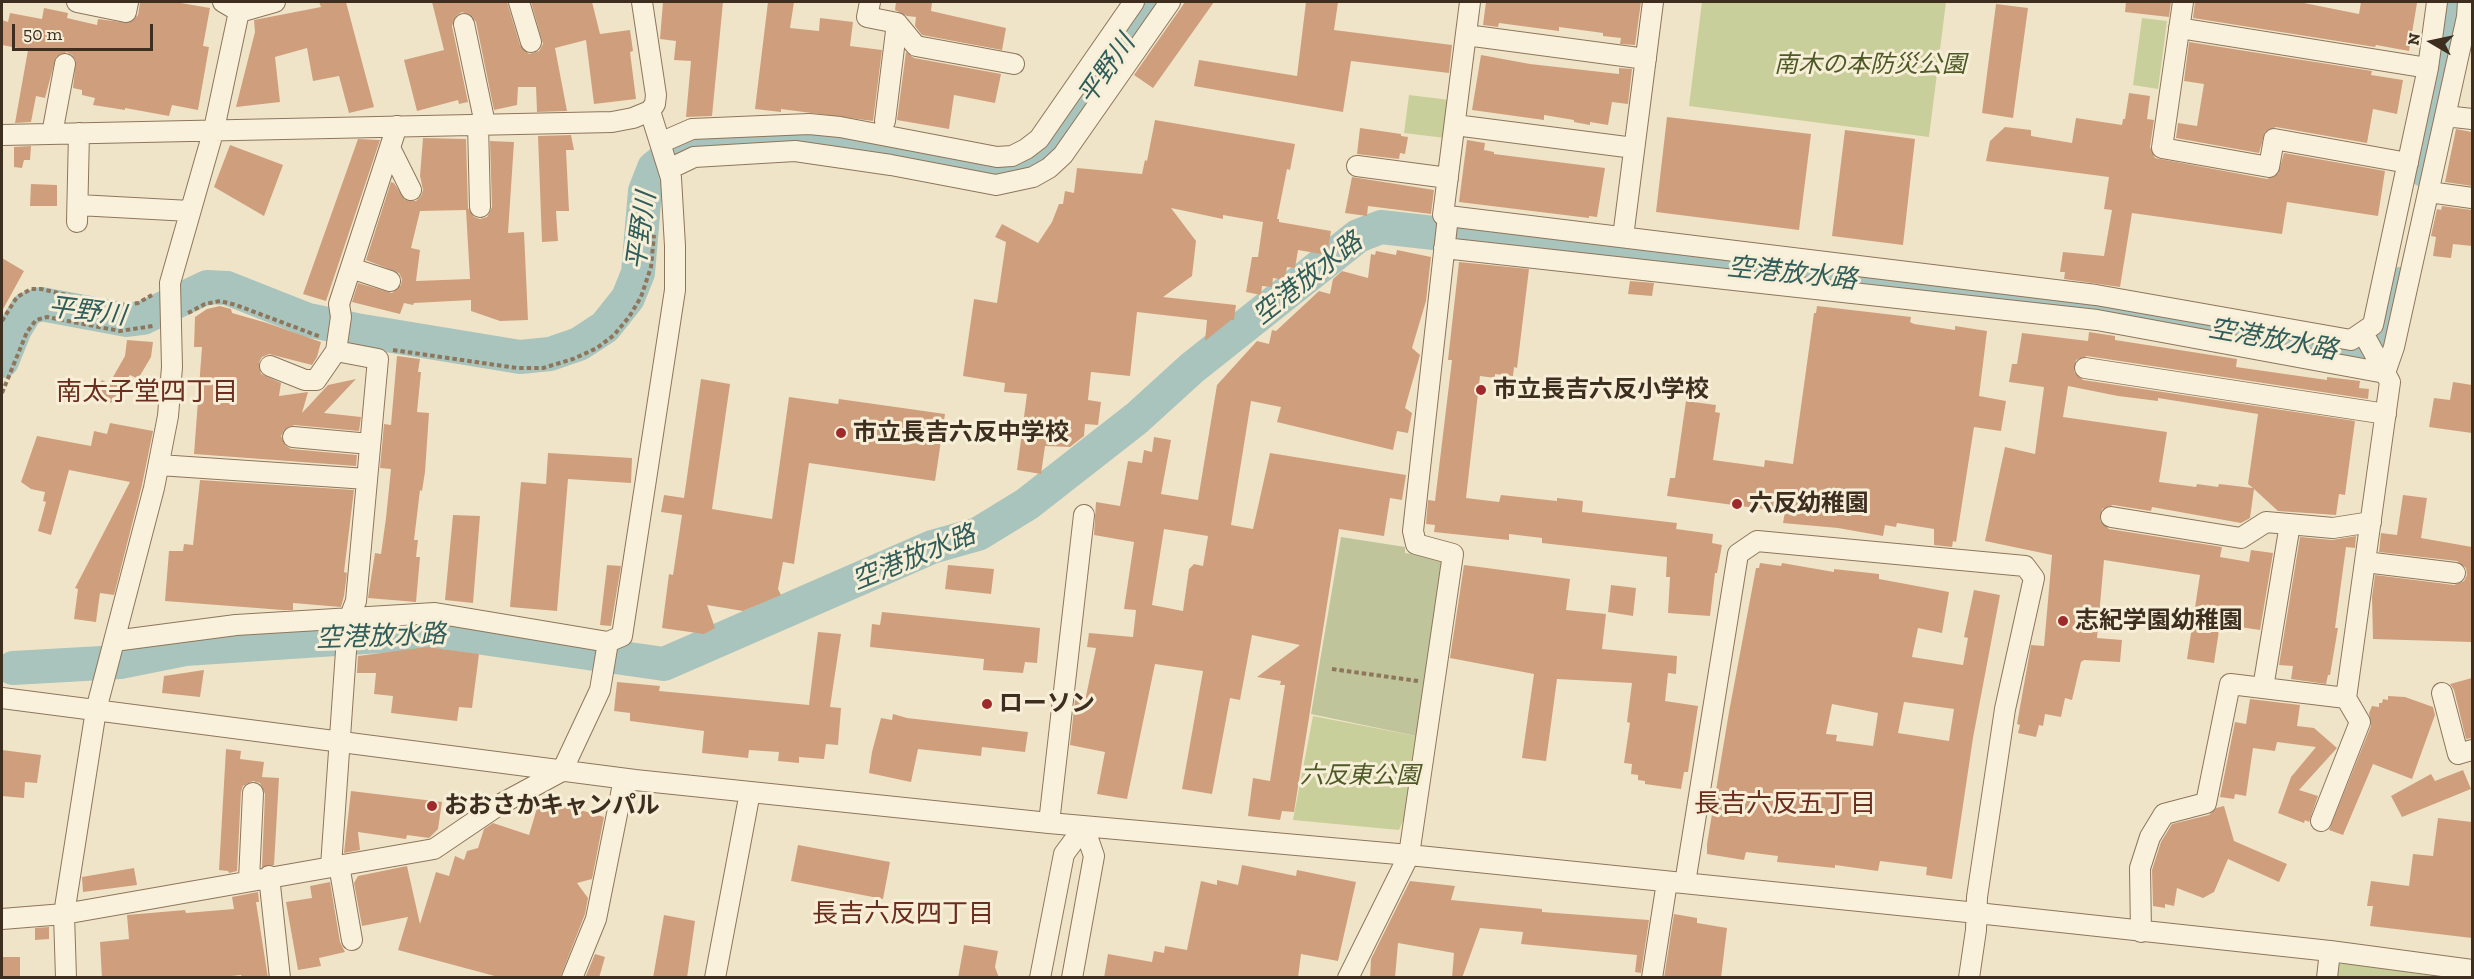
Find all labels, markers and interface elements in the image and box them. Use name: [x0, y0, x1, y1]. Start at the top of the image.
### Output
scale bar: [15, 12, 156, 50]
north arrow: [2402, 12, 2462, 72]
text: 50 m: [23, 23, 62, 45]
water label: 平野川: [1072, 29, 1142, 111]
text: N: [2403, 32, 2424, 47]
park label: 南木の本防災公園: [1774, 51, 1966, 79]
water label: 平野川: [621, 190, 663, 272]
water label: 空港放水路: [1247, 227, 1369, 331]
water label: 空港放水路: [1726, 252, 1858, 296]
water label: 平野川: [46, 292, 128, 332]
water label: 空港放水路: [2206, 313, 2340, 367]
place label: 市立長吉六反小学校: [1493, 376, 1709, 404]
district label: 南太子堂四丁目: [56, 377, 238, 409]
marker: 市立長吉六反小学校: [1474, 383, 1488, 397]
place label: 市立長吉六反中学校: [853, 419, 1069, 447]
marker: 市立長吉六反中学校: [834, 426, 848, 440]
place label: 六反幼稚園: [1749, 490, 1869, 518]
marker: 六反幼稚園: [1730, 497, 1744, 511]
water label: 空港放水路: [848, 519, 980, 597]
place label: 志紀学園幼稚園: [2075, 607, 2243, 635]
marker: 志紀学園幼稚園: [2056, 614, 2070, 628]
water label: 空港放水路: [315, 619, 447, 655]
place label: ローソン: [999, 690, 1095, 718]
marker: ローソン: [980, 697, 994, 711]
park label: 六反東公園: [1300, 762, 1420, 790]
district label: 長吉六反五丁目: [1694, 789, 1876, 821]
place label: おおさかキャンパル: [444, 792, 660, 820]
marker: おおさかキャンパル: [425, 799, 439, 813]
district label: 長吉六反四丁目: [812, 899, 994, 931]

